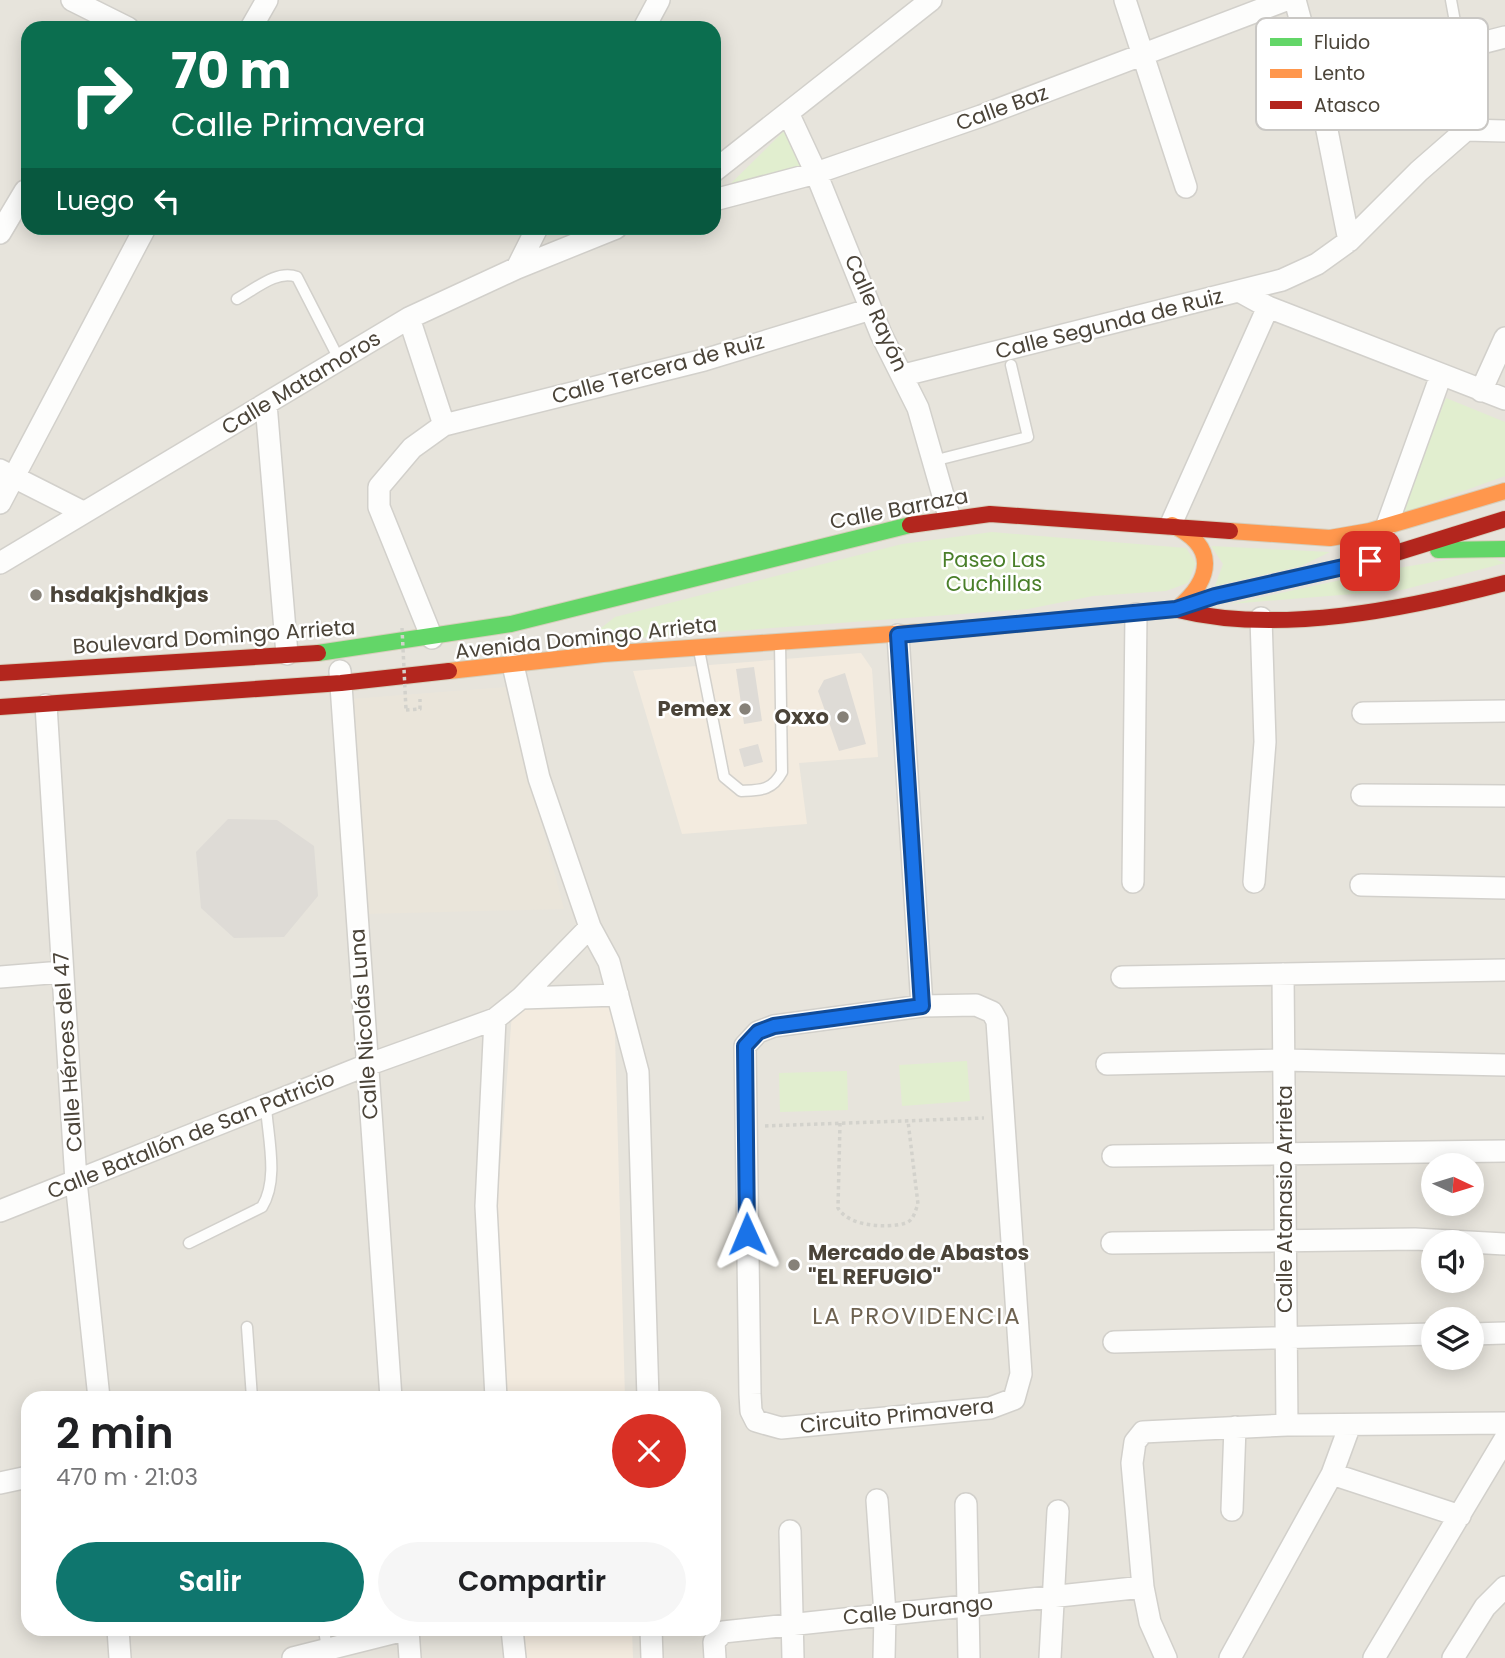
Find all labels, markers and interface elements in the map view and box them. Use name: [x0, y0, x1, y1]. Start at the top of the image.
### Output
legend: [1256, 18, 1488, 130]
text: Fluido: [1314, 29, 1370, 56]
text: 70 m: [171, 37, 291, 105]
icon: right: [56, 49, 147, 140]
text: Lento: [1314, 60, 1365, 87]
street label: Calle Baz: [952, 77, 1052, 138]
text: Atasco: [1314, 92, 1380, 119]
text: Calle Primavera: [171, 102, 426, 147]
icon: left: [148, 182, 186, 220]
text: Luego: [56, 183, 134, 219]
street label: Calle Rayón: [838, 250, 915, 376]
street label: Calle Segunda de Ruiz: [992, 281, 1226, 366]
street label: Calle Matamoros: [216, 324, 386, 442]
street label: Calle Tercera de Ruiz: [548, 326, 767, 411]
street label: Calle Barraza: [827, 481, 970, 536]
pin: [1340, 531, 1400, 591]
icon: arrive: [1351, 542, 1389, 580]
park label: Paseo Las Cuchillas: [942, 545, 1046, 598]
place label: hsdakjshdkjas: [50, 580, 209, 609]
marker: hsdakjshdkjas: [28, 587, 44, 603]
street label: Avenida Domingo Arrieta: [454, 609, 718, 666]
street label: Boulevard Domingo Arrieta: [72, 612, 356, 661]
place label: Pemex: [657, 694, 732, 723]
marker: Pemex: [737, 701, 753, 717]
place label: Oxxo: [774, 702, 829, 731]
marker: Oxxo: [835, 709, 851, 725]
street label: Calle Nicolás Luna: [342, 927, 385, 1121]
street label: Calle Héroes del 47: [46, 951, 89, 1153]
street label: Calle Batallón de San Patricio: [43, 1063, 339, 1206]
street label: Calle Atanasio Arrieta: [1270, 1085, 1299, 1313]
north arrow: [1421, 1153, 1484, 1216]
map controls: [1421, 1153, 1484, 1370]
position arrow: [710, 1197, 784, 1271]
button: sound: [1421, 1230, 1484, 1293]
place label: Mercado de Abastos "EL REFUGIO": [808, 1238, 1029, 1291]
marker: Mercado de Abastos "EL REFUGIO": [786, 1257, 802, 1273]
district label: LA PROVIDENCIA: [812, 1300, 1022, 1332]
button: layers: [1421, 1307, 1484, 1370]
street label: Circuito Primavera: [798, 1391, 995, 1440]
text: 2 min: [56, 1404, 174, 1463]
button: close: [612, 1414, 686, 1488]
text: 470 m · 21:03: [56, 1461, 198, 1493]
button: Salir: [56, 1542, 364, 1622]
button: Compartir: [378, 1542, 686, 1622]
street label: Calle Durango: [841, 1587, 994, 1632]

